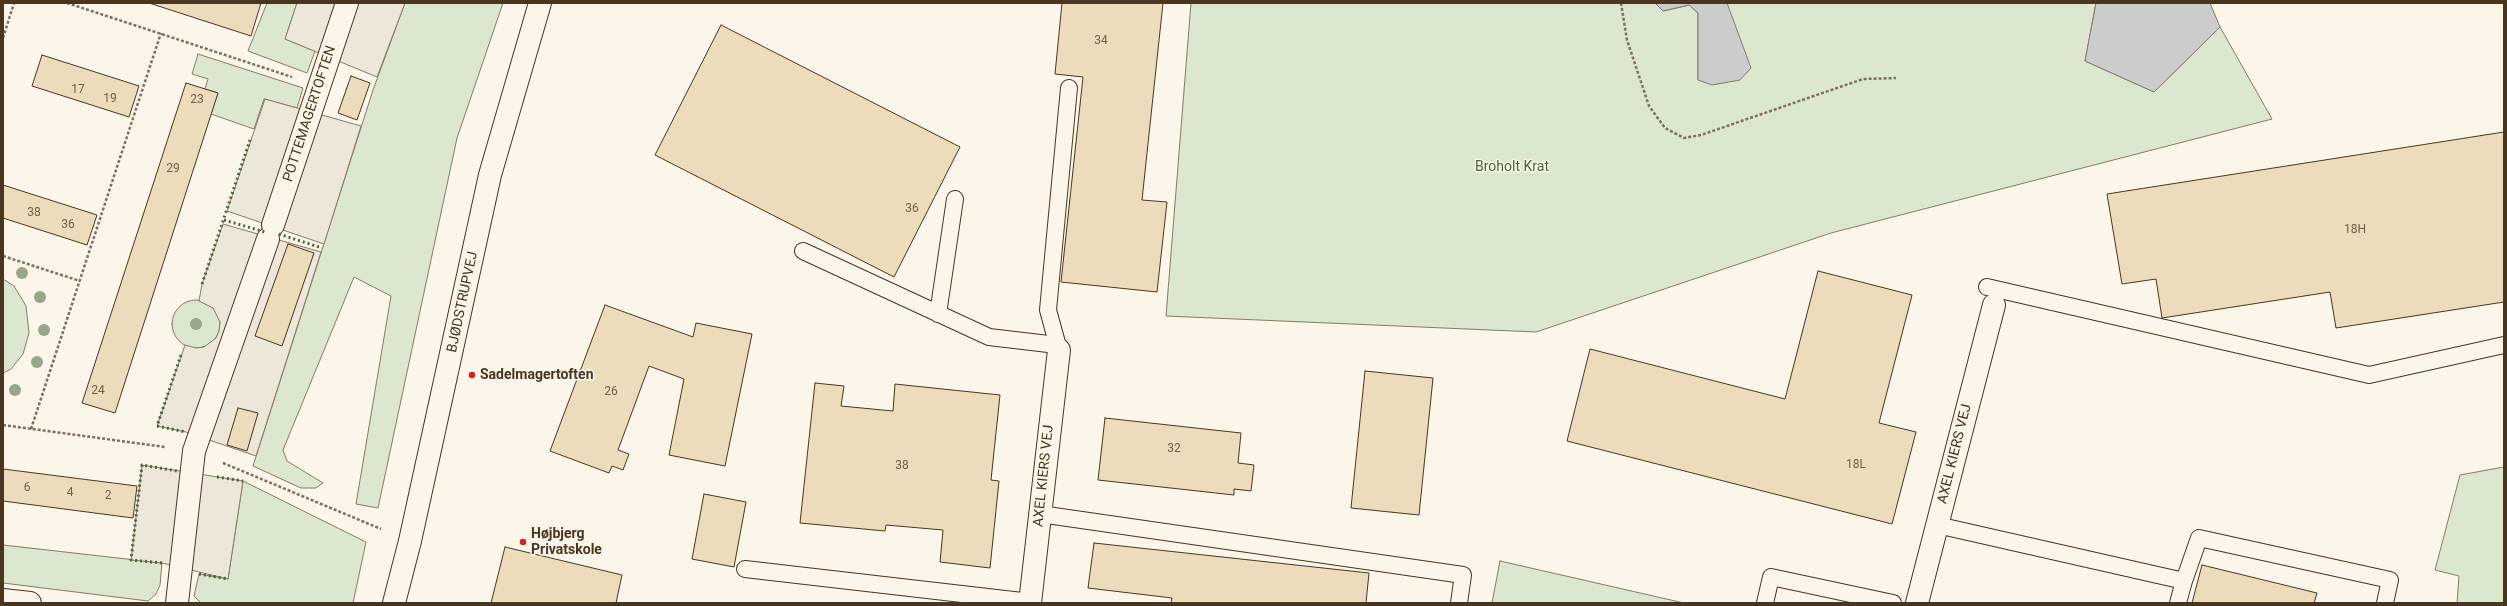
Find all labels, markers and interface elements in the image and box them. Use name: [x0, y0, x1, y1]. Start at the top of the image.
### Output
house number: 34: [1094, 34, 1108, 48]
street label: POTTEMAGERTOFTEN: [280, 44, 340, 184]
house number: 17: [71, 83, 85, 97]
house number: 19: [103, 92, 117, 106]
house number: 23: [190, 93, 204, 107]
park label: Broholt Krat: [1475, 159, 1549, 175]
house number: 29: [166, 162, 180, 176]
house number: 36: [905, 202, 919, 216]
house number: 38: [27, 206, 41, 220]
house number: 36: [61, 218, 75, 232]
house number: 18H: [2344, 223, 2366, 237]
street label: BJØDSTRUPVEJ: [444, 250, 482, 354]
place label: Sadelmagertoften: [480, 367, 594, 383]
marker: Sadelmagertoften: [467, 370, 477, 380]
house number: 24: [91, 384, 105, 398]
house number: 26: [604, 385, 618, 399]
street label: AXEL KIERS VEJ: [1934, 402, 1976, 506]
street label: AXEL KIERS VEJ: [1030, 424, 1058, 528]
house number: 32: [1167, 442, 1181, 456]
house number: 18L: [1846, 458, 1866, 472]
house number: 38: [895, 459, 909, 473]
house number: 6: [24, 481, 30, 495]
house number: 4: [67, 486, 73, 500]
house number: 2: [105, 489, 111, 503]
place label: Højbjerg Privatskole: [531, 526, 602, 558]
marker: Højbjerg Privatskole: [518, 537, 528, 547]

